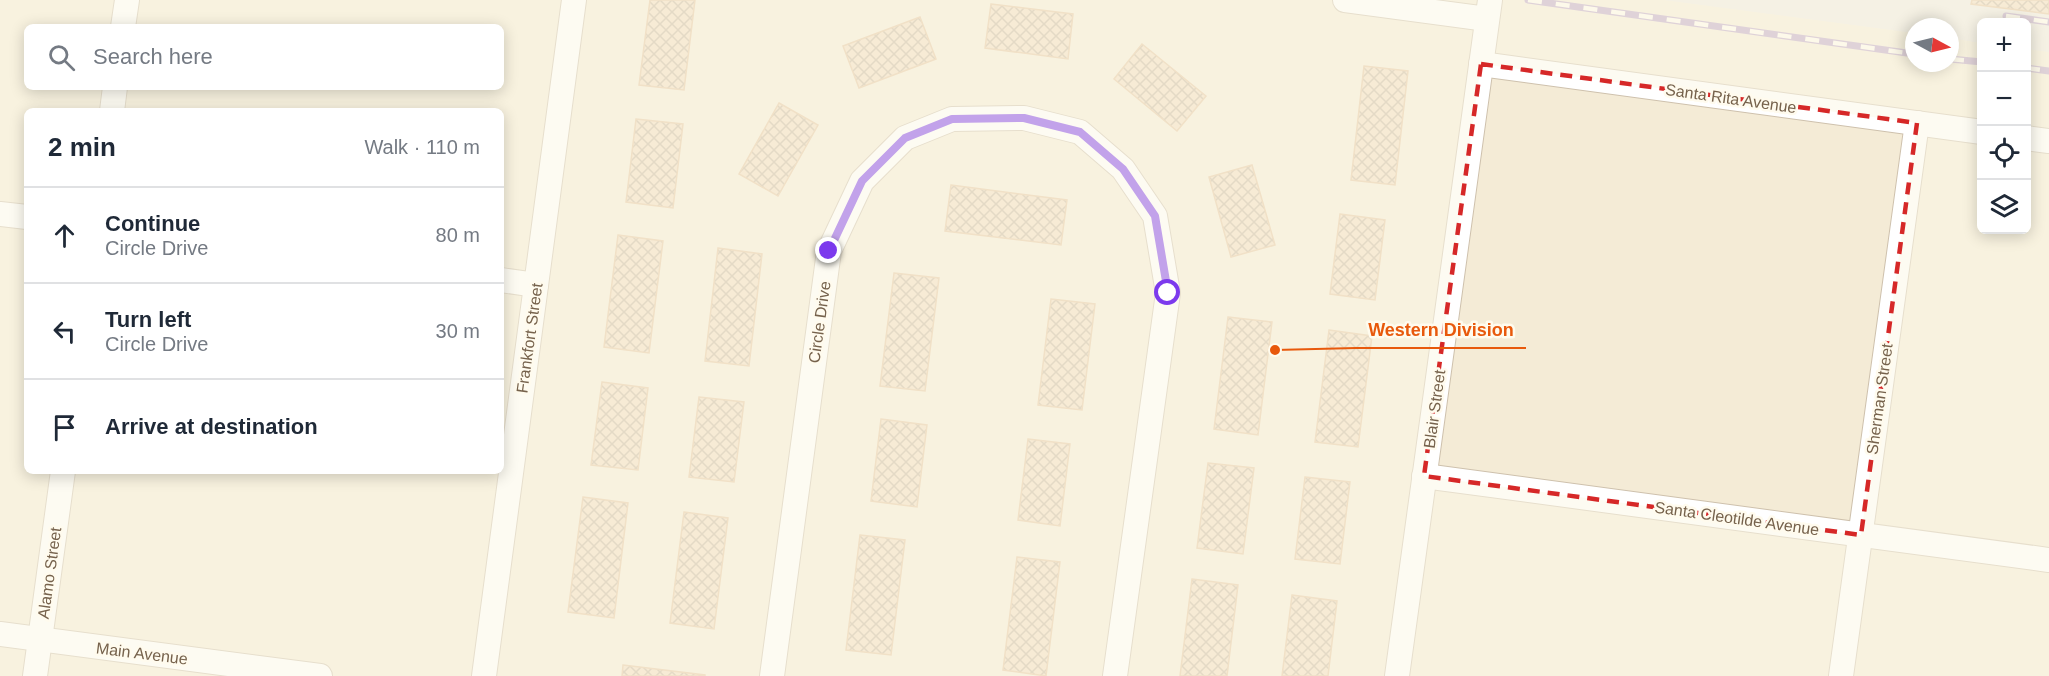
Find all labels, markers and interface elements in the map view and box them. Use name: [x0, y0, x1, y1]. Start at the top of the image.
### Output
north arrow: [1905, 18, 1959, 72]
map controls: [1977, 18, 2031, 234]
button: +: [1977, 18, 2031, 72]
search box: [24, 24, 504, 90]
icon: search: [45, 41, 78, 74]
text: Search here: [93, 44, 213, 69]
button: −: [1977, 72, 2031, 126]
street label: Santa Rita Avenue: [1664, 81, 1798, 116]
button: locate: [1977, 126, 2031, 180]
text: 2 min: [48, 132, 116, 162]
text: Walk · 110 m: [364, 136, 480, 158]
button: layers: [1977, 180, 2031, 234]
text: Continue: [105, 211, 200, 236]
icon: ahead: [48, 219, 81, 252]
text: 80 m: [436, 224, 480, 246]
text: Circle Drive: [105, 237, 208, 259]
route end: [815, 237, 841, 263]
route start: [1154, 279, 1180, 305]
street label: Circle Drive: [805, 280, 834, 364]
street label: Frankfort Street: [513, 281, 546, 394]
text: Turn left: [105, 307, 191, 332]
callout: Western Division: [1356, 312, 1526, 348]
icon: left: [48, 315, 81, 348]
text: 30 m: [436, 320, 480, 342]
text: Western Division: [1368, 320, 1514, 340]
text: Circle Drive: [105, 333, 208, 355]
street label: Sherman Street: [1863, 342, 1896, 456]
street label: Blair Street: [1421, 368, 1448, 449]
icon: arrive: [48, 411, 81, 444]
text: Arrive at destination: [105, 414, 318, 439]
street label: Santa Cleotilde Avenue: [1654, 499, 1820, 538]
street label: Alamo Street: [35, 526, 64, 620]
street label: Main Avenue: [95, 639, 189, 668]

